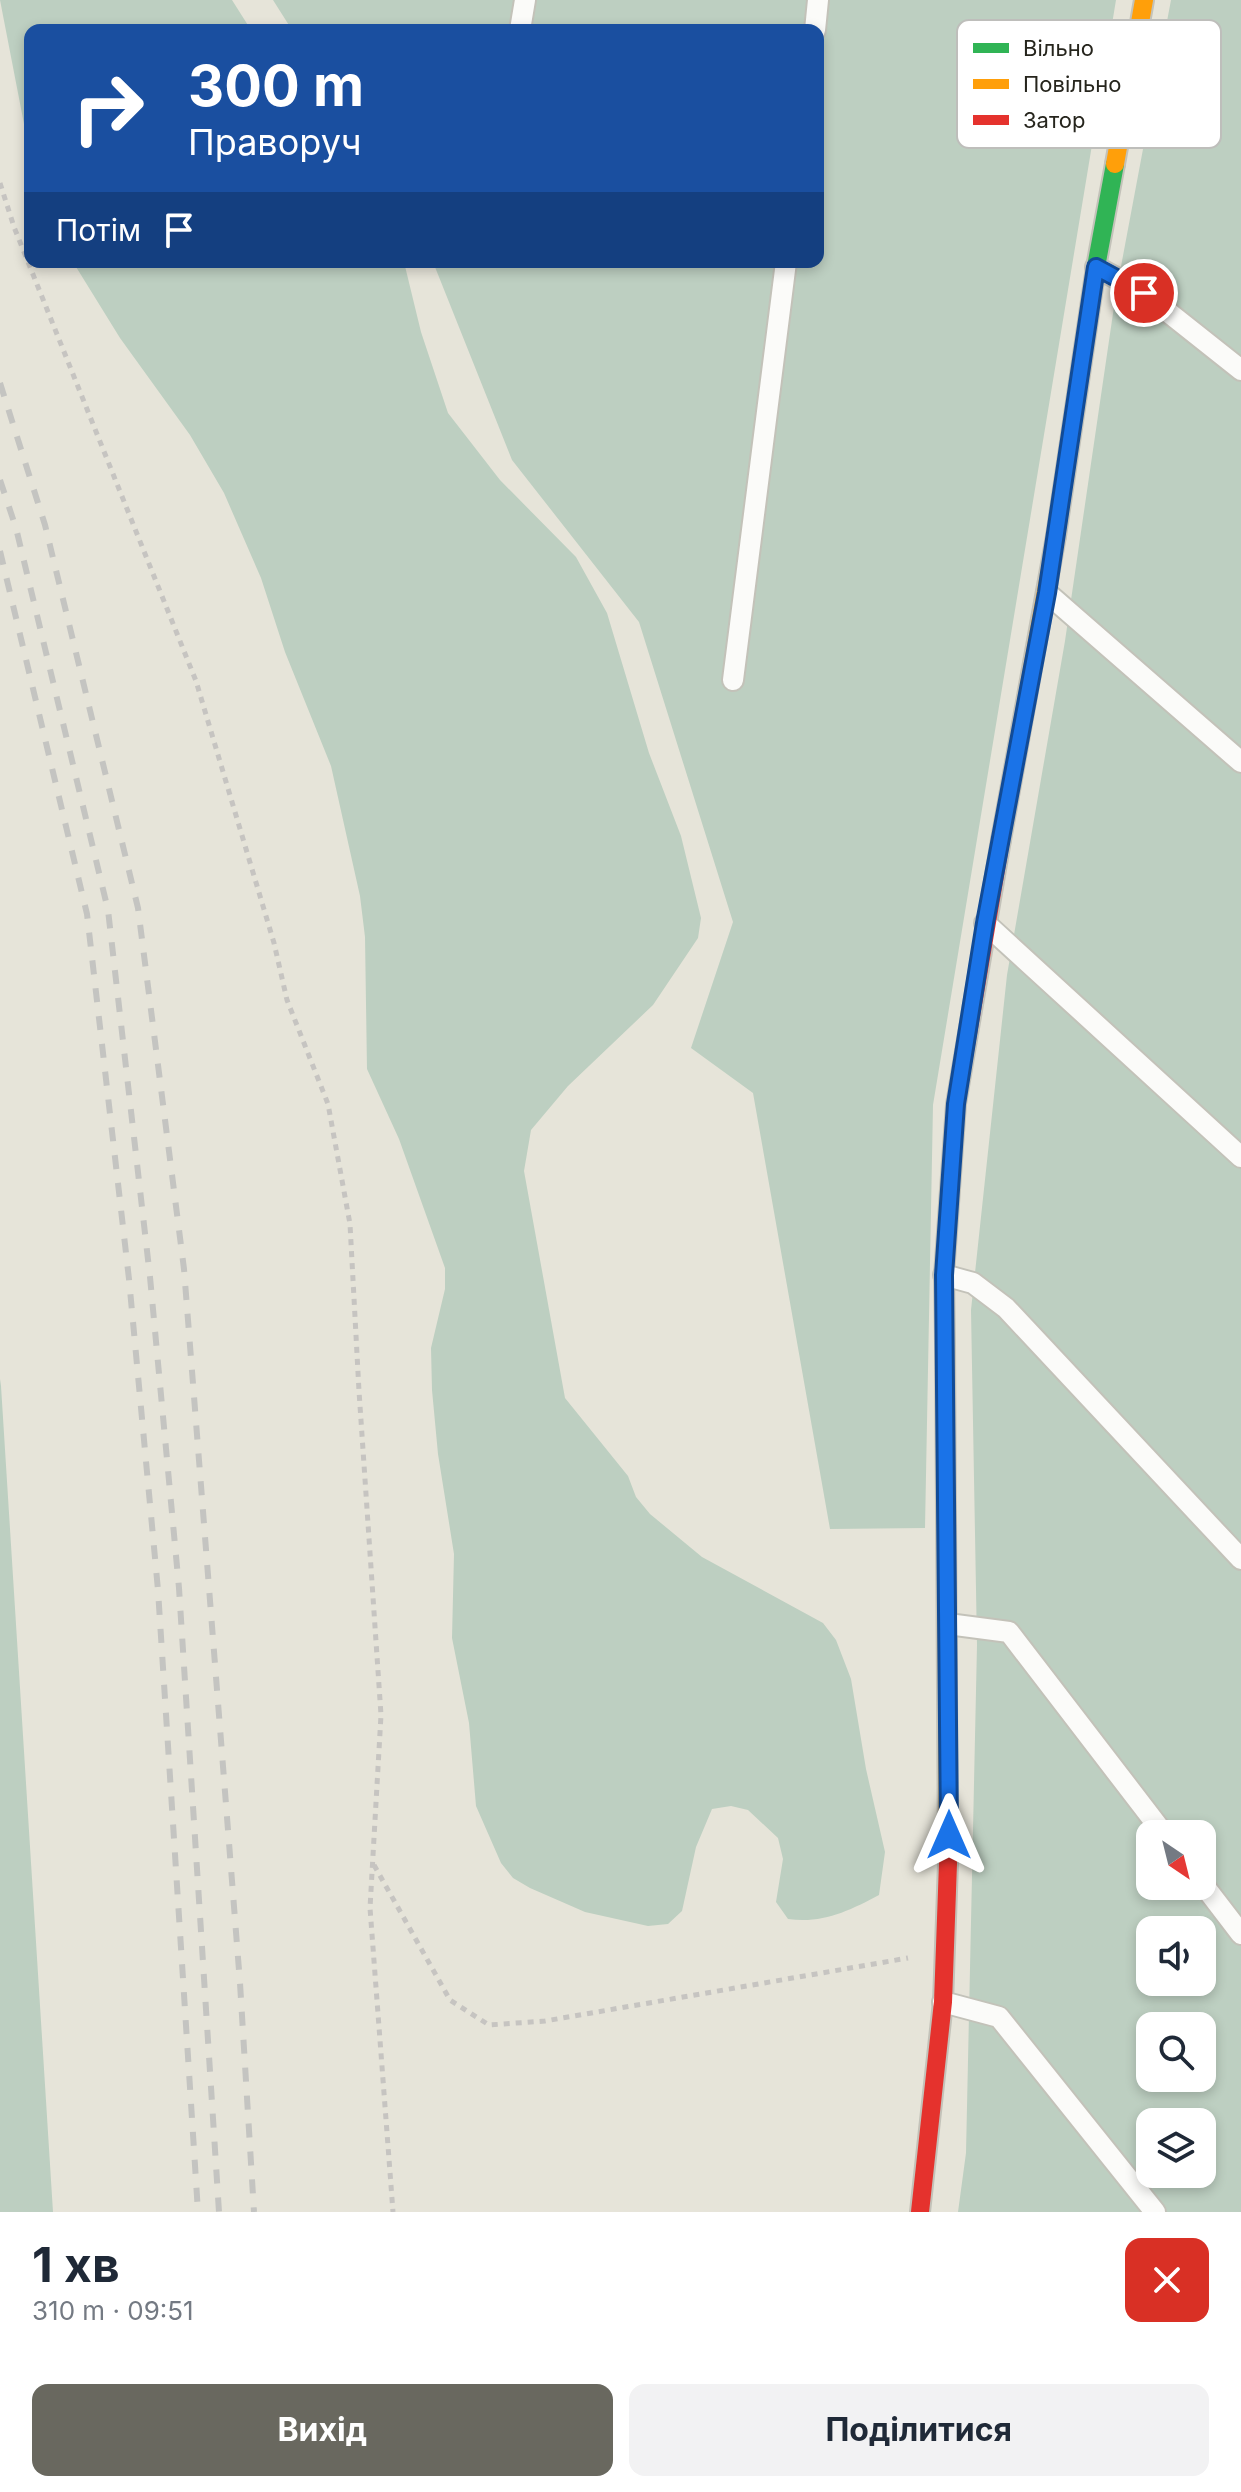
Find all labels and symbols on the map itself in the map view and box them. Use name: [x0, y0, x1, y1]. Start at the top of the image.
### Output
legend: [957, 20, 1221, 148]
text: Вільно: [1023, 35, 1094, 61]
text: Повільно: [1023, 71, 1121, 97]
text: Затор: [1023, 107, 1086, 133]
pin: [1110, 259, 1178, 327]
position arrow: [907, 1793, 991, 1877]
north arrow: [1136, 1820, 1216, 1900]

